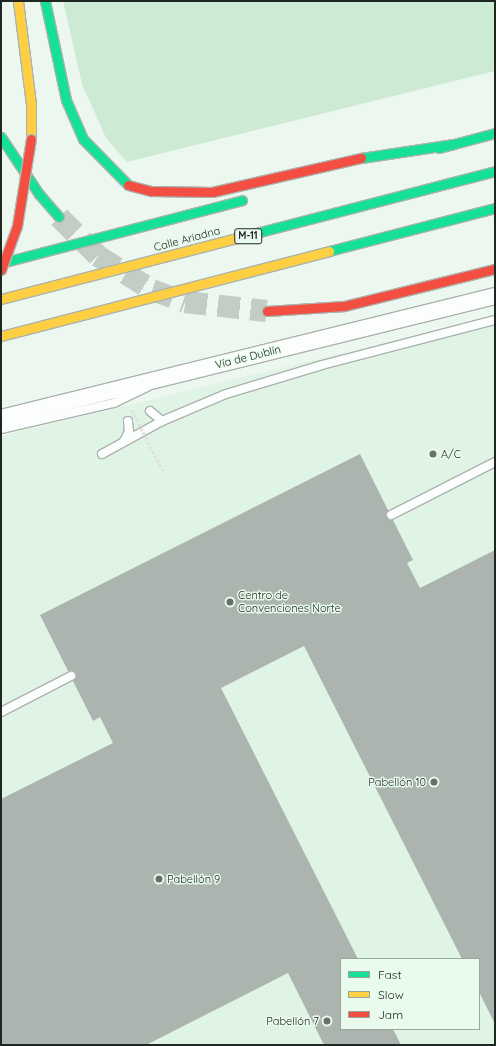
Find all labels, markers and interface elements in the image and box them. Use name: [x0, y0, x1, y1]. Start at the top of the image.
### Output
street label: Calle Ariadna: [152, 224, 222, 254]
road number: M-11: [234, 228, 262, 244]
street label: Vía de Dublín: [214, 342, 282, 372]
place label: A/C: [441, 447, 461, 461]
marker: A/C: [428, 449, 438, 459]
place label: Centro de Convenciones Norte: [238, 589, 341, 615]
marker: Centro de Convenciones Norte: [225, 597, 235, 607]
place label: Pabellón 10: [368, 775, 426, 789]
marker: Pabellón 10: [429, 777, 439, 787]
place label: Pabellón 9: [167, 872, 220, 886]
marker: Pabellón 9: [154, 874, 164, 884]
legend: [340, 958, 480, 1030]
text: Fast: [378, 967, 402, 982]
text: Slow: [378, 987, 404, 1002]
text: Jam: [378, 1007, 403, 1022]
place label: Pabellón 7: [266, 1014, 319, 1028]
marker: Pabellón 7: [322, 1016, 332, 1026]

